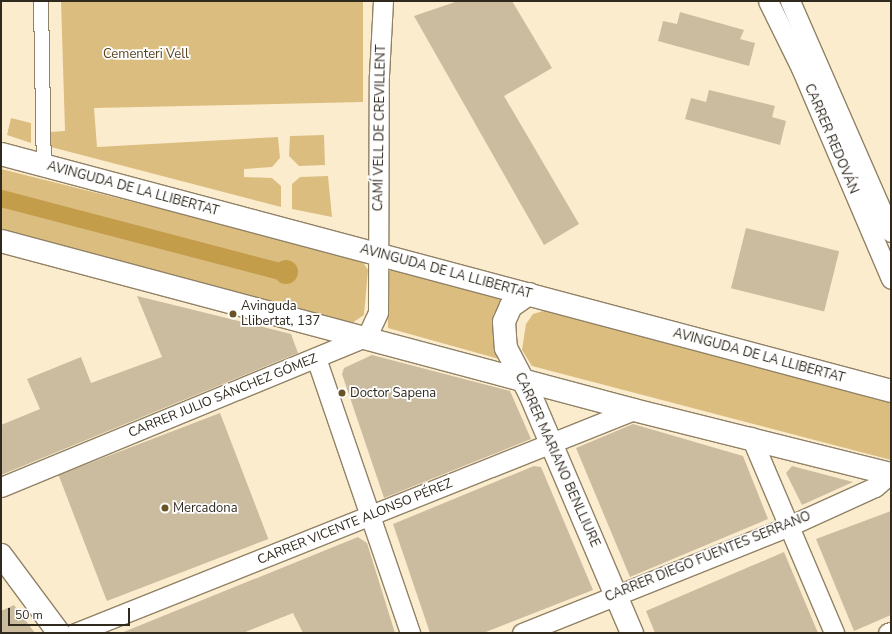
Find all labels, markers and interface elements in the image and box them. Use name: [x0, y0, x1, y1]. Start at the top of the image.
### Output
street label: CAMÍ VELL DE CREVILLENT: [371, 45, 389, 211]
park label: Cementeri Vell: [103, 46, 189, 62]
street label: CARRER REDOVÁN: [801, 82, 861, 196]
street label: AVINGUDA DE LA LLIBERTAT: [45, 159, 221, 219]
street label: AVINGUDA DE LA LLIBERTAT: [358, 242, 534, 302]
place label: Avinguda Llibertat, 137: [241, 299, 320, 330]
marker: Avinguda Llibertat, 137: [228, 309, 238, 319]
street label: AVINGUDA DE LA LLIBERTAT: [671, 326, 847, 386]
street label: CARRER JULIO SÁNCHEZ GÓMEZ: [126, 351, 320, 441]
street label: CARRER MARIANO BENLLIURE: [511, 370, 603, 550]
place label: Doctor Sapena: [350, 385, 436, 401]
marker: Doctor Sapena: [337, 388, 347, 398]
street label: CARRER VICENTE ALONSO PÉREZ: [255, 476, 455, 568]
place label: Mercadona: [173, 500, 238, 516]
marker: Mercadona: [160, 503, 170, 513]
street label: CARRER DIEGO FUENTES SERRANO: [603, 508, 813, 606]
scale bar: [10, 600, 132, 626]
text: 50 m: [15, 607, 43, 623]

